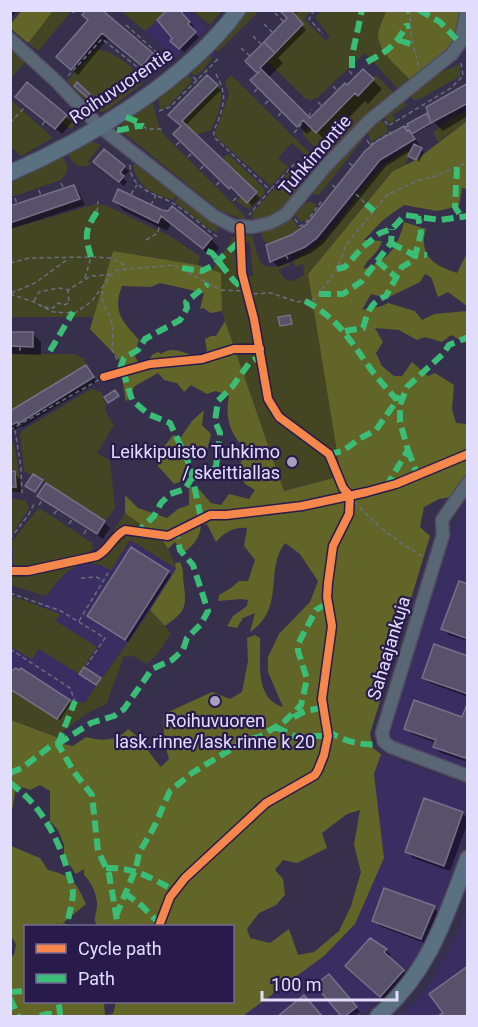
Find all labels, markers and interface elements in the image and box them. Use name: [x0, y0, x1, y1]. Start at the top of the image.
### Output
street label: Roihuvuorentie: [65, 43, 176, 128]
street label: Tuhkimontie: [274, 110, 355, 199]
place label: Leikkipuisto Tuhkimo / skeittiallas: [111, 441, 280, 483]
marker: Leikkipuisto Tuhkimo / skeittiallas: [285, 455, 299, 469]
street label: Sahaajankuja: [363, 594, 414, 702]
marker: Roihuvuoren lask.rinne/lask.rinne k 20: [208, 694, 222, 708]
place label: Roihuvuoren lask.rinne/lask.rinne k 20: [115, 710, 315, 752]
legend: [24, 925, 234, 1003]
text: Cycle path: [78, 938, 162, 959]
scale bar: [262, 964, 397, 1002]
text: Path: [78, 968, 115, 989]
text: 100 m: [271, 974, 322, 995]

